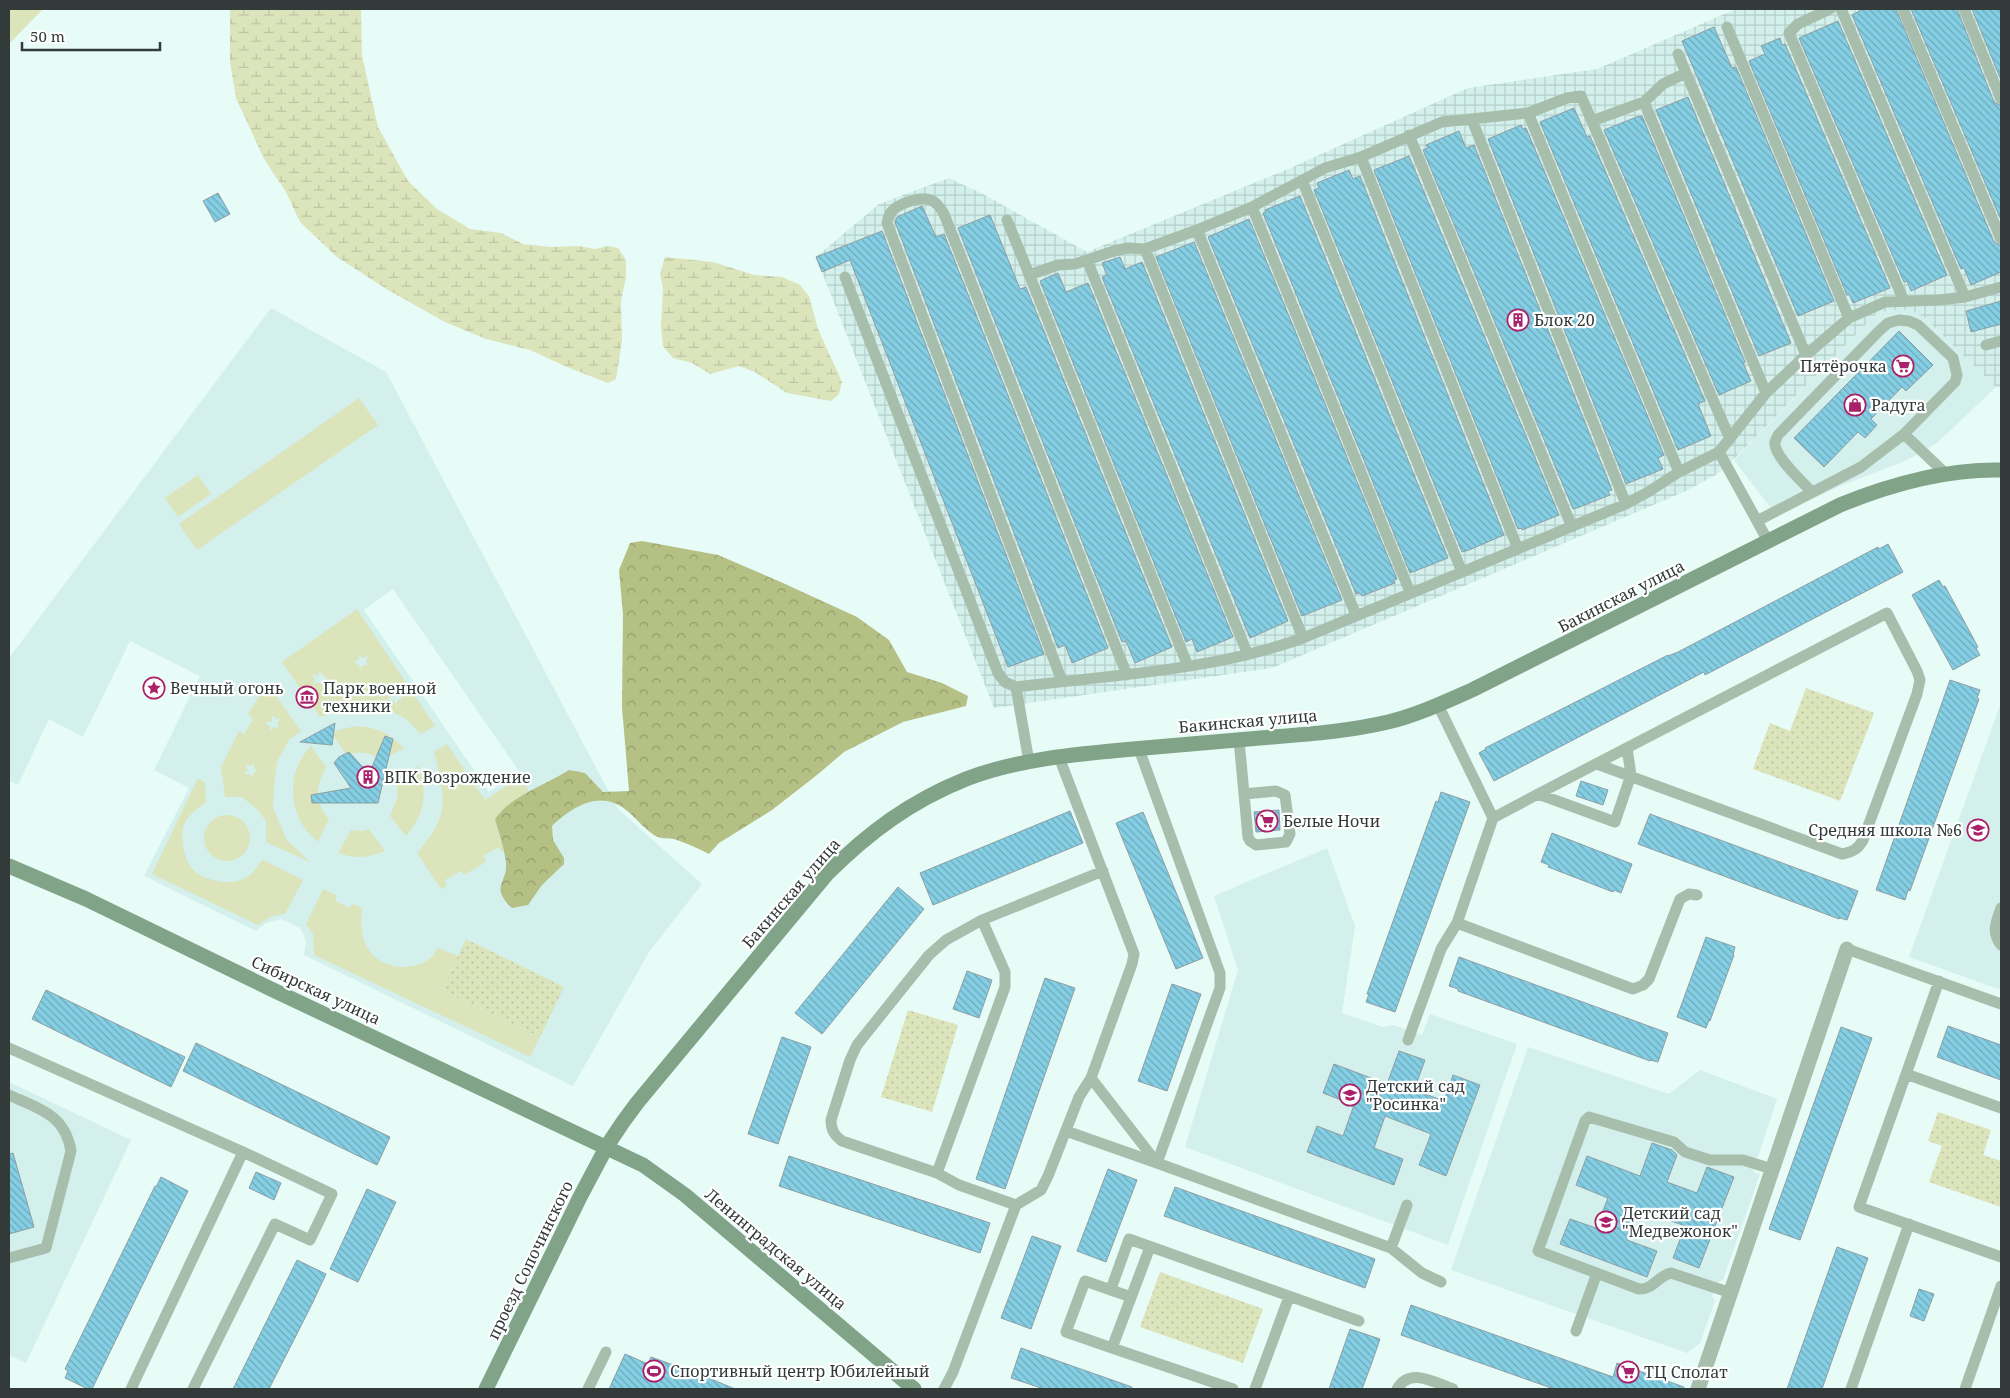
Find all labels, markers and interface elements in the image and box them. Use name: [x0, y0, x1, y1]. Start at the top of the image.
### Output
scale bar: [22, 20, 160, 52]
text: 50 m: [30, 26, 65, 46]
building icon: Блок 20: [1506, 308, 1530, 332]
place label: Блок 20: [1534, 309, 1595, 331]
supermarket icon: Пятёрочка: [1891, 354, 1915, 378]
place label: Пятёрочка: [1800, 355, 1887, 377]
shop icon: Радуга: [1843, 393, 1867, 417]
place label: Радуга: [1871, 394, 1926, 416]
street label: Бакинская улица: [1554, 555, 1688, 637]
place icon: Вечный огонь: [142, 676, 166, 700]
place label: Вечный огонь: [170, 677, 284, 699]
place label: Парк военной техники: [323, 677, 437, 717]
museum icon: Парк военной техники: [295, 685, 319, 709]
street label: Бакинская улица: [1178, 704, 1318, 738]
building icon: ВПК Возрождение: [356, 765, 380, 789]
place label: ВПК Возрождение: [384, 766, 531, 788]
supermarket icon: Белые Ночи: [1255, 809, 1279, 833]
place label: Белые Ночи: [1283, 810, 1380, 832]
school or university icon: Средняя школа №6: [1966, 818, 1990, 842]
place label: Средняя школа №6: [1808, 819, 1962, 841]
street label: Бакинская улица: [737, 833, 845, 953]
street label: Сибирская улица: [248, 950, 384, 1030]
place label: Детский сад "Росинка": [1366, 1075, 1465, 1115]
school or university icon: Детский сад "Росинка": [1338, 1083, 1362, 1107]
street label: проезд Сопочинского: [482, 1177, 578, 1343]
street label: Ленинградская улица: [701, 1183, 851, 1315]
place label: Детский сад "Медвежонок": [1622, 1202, 1738, 1242]
school or university icon: Детский сад "Медвежонок": [1594, 1210, 1618, 1234]
sports icon: Спортивный центр Юбилейный: [642, 1359, 666, 1383]
place label: Спортивный центр Юбилейный: [670, 1360, 930, 1382]
supermarket icon: ТЦ Сполат: [1616, 1360, 1640, 1384]
place label: ТЦ Сполат: [1644, 1361, 1728, 1383]

